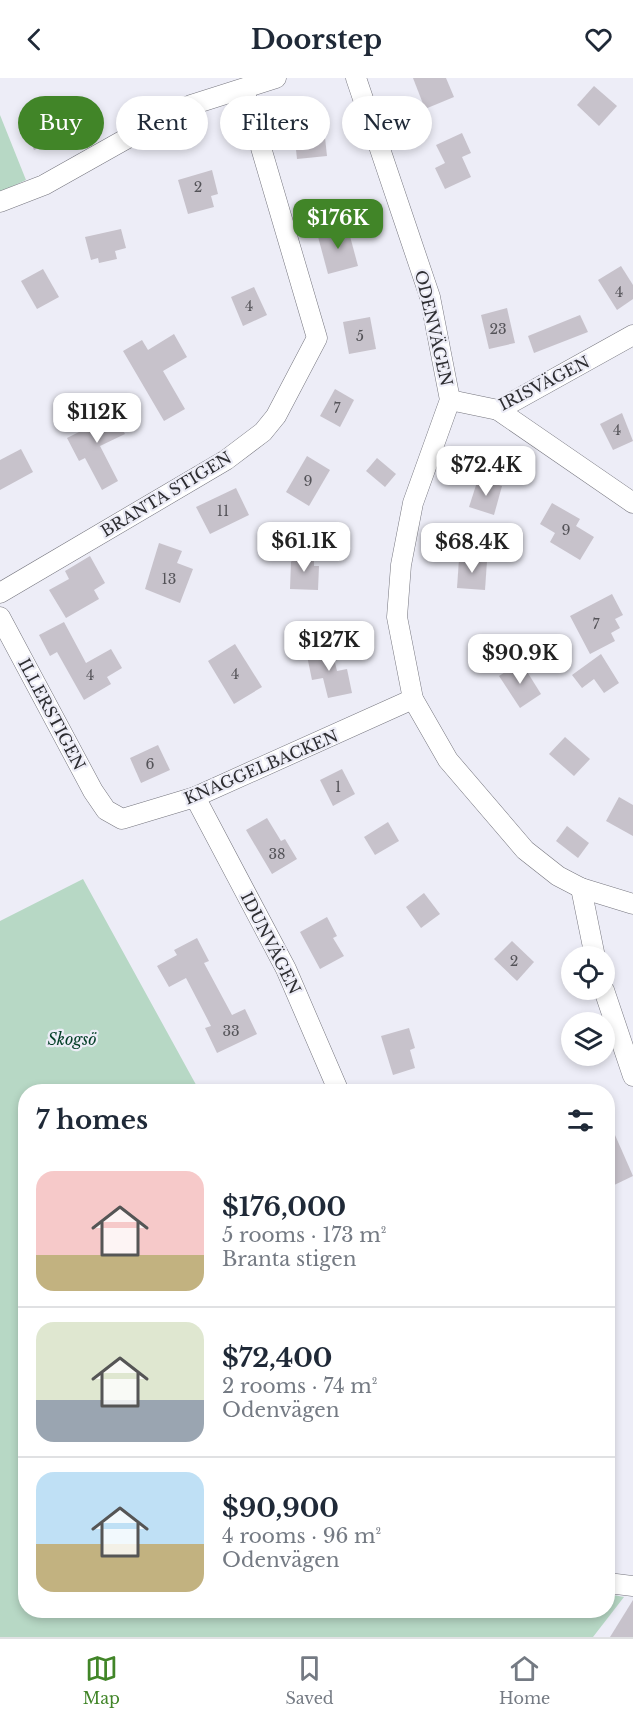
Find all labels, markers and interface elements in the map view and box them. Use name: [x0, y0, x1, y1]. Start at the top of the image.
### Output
icon: back: [18, 23, 51, 56]
text: Doorstep: [251, 23, 382, 56]
icon: heart: [582, 23, 615, 56]
chip: Buy: [18, 96, 104, 150]
chip: Rent: [116, 96, 208, 150]
chip: Filters: [220, 96, 330, 150]
chip: New: [342, 96, 432, 150]
house number: 2: [194, 178, 202, 196]
pin: $176K: [296, 199, 380, 250]
text: $176K: [307, 206, 369, 230]
street label: ODENVÄGEN: [411, 268, 457, 388]
house number: 4: [615, 283, 623, 301]
house number: 4: [245, 297, 253, 315]
house number: 23: [489, 320, 507, 338]
house number: 5: [356, 327, 364, 345]
street label: IRISVÄGEN: [495, 352, 593, 414]
pin: $112K: [55, 393, 139, 444]
house number: 7: [333, 399, 341, 417]
text: $112K: [67, 400, 127, 424]
house number: 4: [613, 421, 621, 439]
pin: $72.4K: [437, 446, 535, 497]
street label: BRANTA STIGEN: [97, 447, 235, 541]
text: $72.4K: [450, 453, 522, 477]
house number: 9: [303, 472, 313, 490]
house number: 11: [217, 502, 229, 520]
house number: 9: [561, 521, 571, 539]
pin: $61.1K: [255, 522, 353, 573]
pin: $68.4K: [423, 523, 521, 574]
text: $61.1K: [271, 529, 337, 553]
text: $68.4K: [435, 530, 509, 554]
house number: 13: [162, 570, 176, 588]
house number: 7: [592, 615, 600, 633]
pin: $127K: [287, 621, 371, 672]
text: $127K: [298, 628, 360, 652]
pin: $90.9K: [471, 634, 569, 685]
text: $90.9K: [482, 641, 558, 665]
street label: ILLERSTIGEN: [14, 655, 90, 773]
house number: 4: [231, 665, 239, 683]
house number: 4: [86, 666, 94, 684]
street label: KNAGGELBACKEN: [181, 726, 341, 808]
house number: 6: [145, 755, 155, 773]
house number: 1: [335, 778, 341, 796]
house number: 38: [268, 845, 286, 863]
street label: IDUNVÄGEN: [237, 889, 305, 997]
map controls: [561, 946, 615, 1066]
button: locate: [561, 946, 615, 1000]
house number: 2: [510, 952, 518, 970]
button: layers: [561, 1012, 615, 1066]
house number: 33: [222, 1022, 240, 1040]
park label: Skogsö: [47, 1029, 97, 1049]
text: 7 homes: [36, 1104, 148, 1136]
icon: filters: [564, 1104, 597, 1137]
text: $176,000: [222, 1191, 346, 1223]
icon: home: [84, 1195, 156, 1267]
text: 5 rooms · 173 m²: [222, 1223, 386, 1247]
text: Branta stigen: [222, 1247, 356, 1271]
text: $72,400: [222, 1342, 332, 1374]
icon: home: [84, 1346, 156, 1418]
text: 2 rooms · 74 m²: [222, 1374, 378, 1398]
text: Odenvägen: [222, 1398, 339, 1422]
text: $90,900: [222, 1492, 339, 1524]
icon: home: [84, 1496, 156, 1568]
text: 4 rooms · 96 m²: [222, 1524, 381, 1548]
text: Odenvägen: [222, 1548, 339, 1572]
tab: Map: [83, 1652, 120, 1708]
tab: Saved: [285, 1652, 334, 1708]
tab: Home: [499, 1652, 550, 1708]

